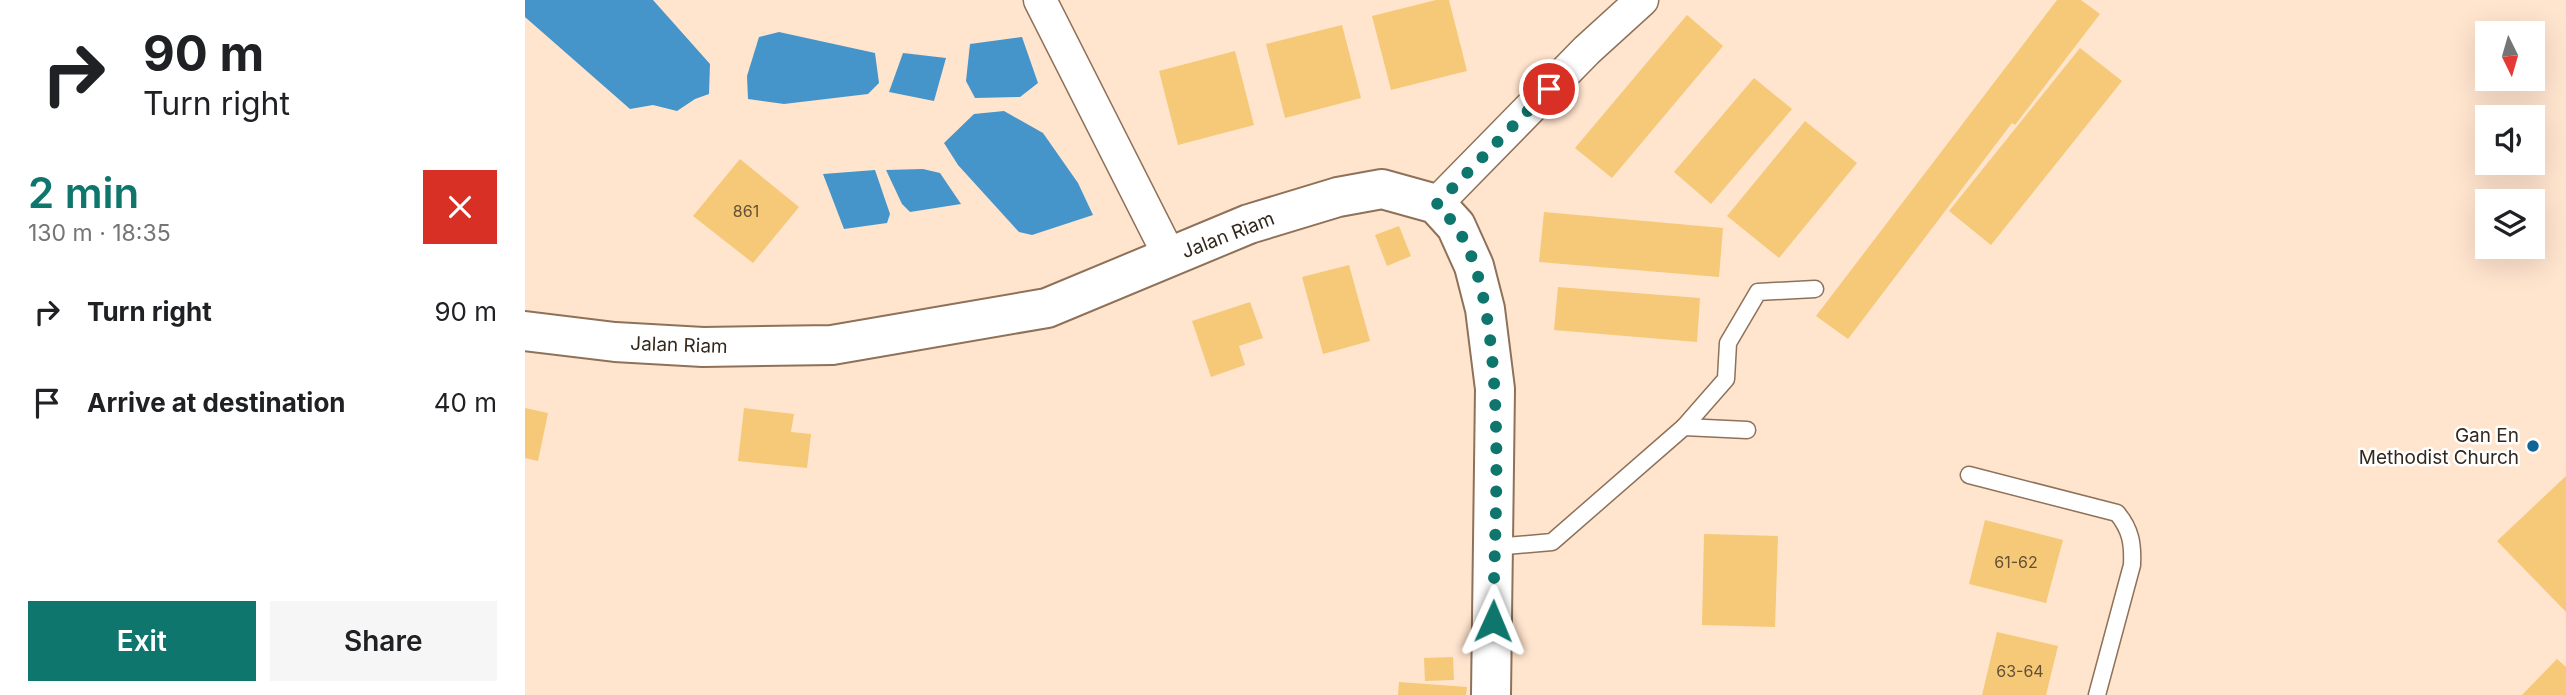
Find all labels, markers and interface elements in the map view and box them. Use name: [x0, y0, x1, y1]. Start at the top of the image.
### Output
north arrow: [2475, 21, 2545, 91]
map controls: [2475, 21, 2545, 259]
text: 90 m: [143, 24, 264, 83]
icon: right: [28, 28, 119, 119]
pin: [1519, 59, 1579, 119]
icon: arrive: [1530, 70, 1568, 108]
text: Turn right: [143, 84, 290, 123]
button: sound: [2475, 105, 2545, 175]
text: 2 min: [28, 167, 139, 218]
button: close: [423, 170, 497, 244]
button: layers: [2475, 189, 2545, 259]
house number: 861: [733, 201, 759, 221]
street label: Jalan Riam: [1178, 207, 1278, 263]
text: 130 m · 18:35: [28, 219, 171, 247]
icon: right: [28, 293, 66, 331]
text: Turn right: [87, 296, 212, 327]
text: 90 m: [434, 296, 497, 327]
street label: Jalan Riam: [630, 332, 728, 358]
icon: arrive: [28, 384, 66, 422]
text: Arrive at destination: [87, 387, 346, 418]
text: 40 m: [434, 387, 497, 418]
place label: Gan En Methodist Church: [2359, 424, 2519, 469]
marker: Gan En Methodist Church: [2525, 438, 2541, 454]
house number: 61-62: [1994, 552, 2038, 572]
position arrow: [1456, 584, 1530, 658]
button: Exit: [28, 601, 256, 681]
button: Share: [270, 601, 497, 681]
house number: 63-64: [1996, 661, 2044, 681]

